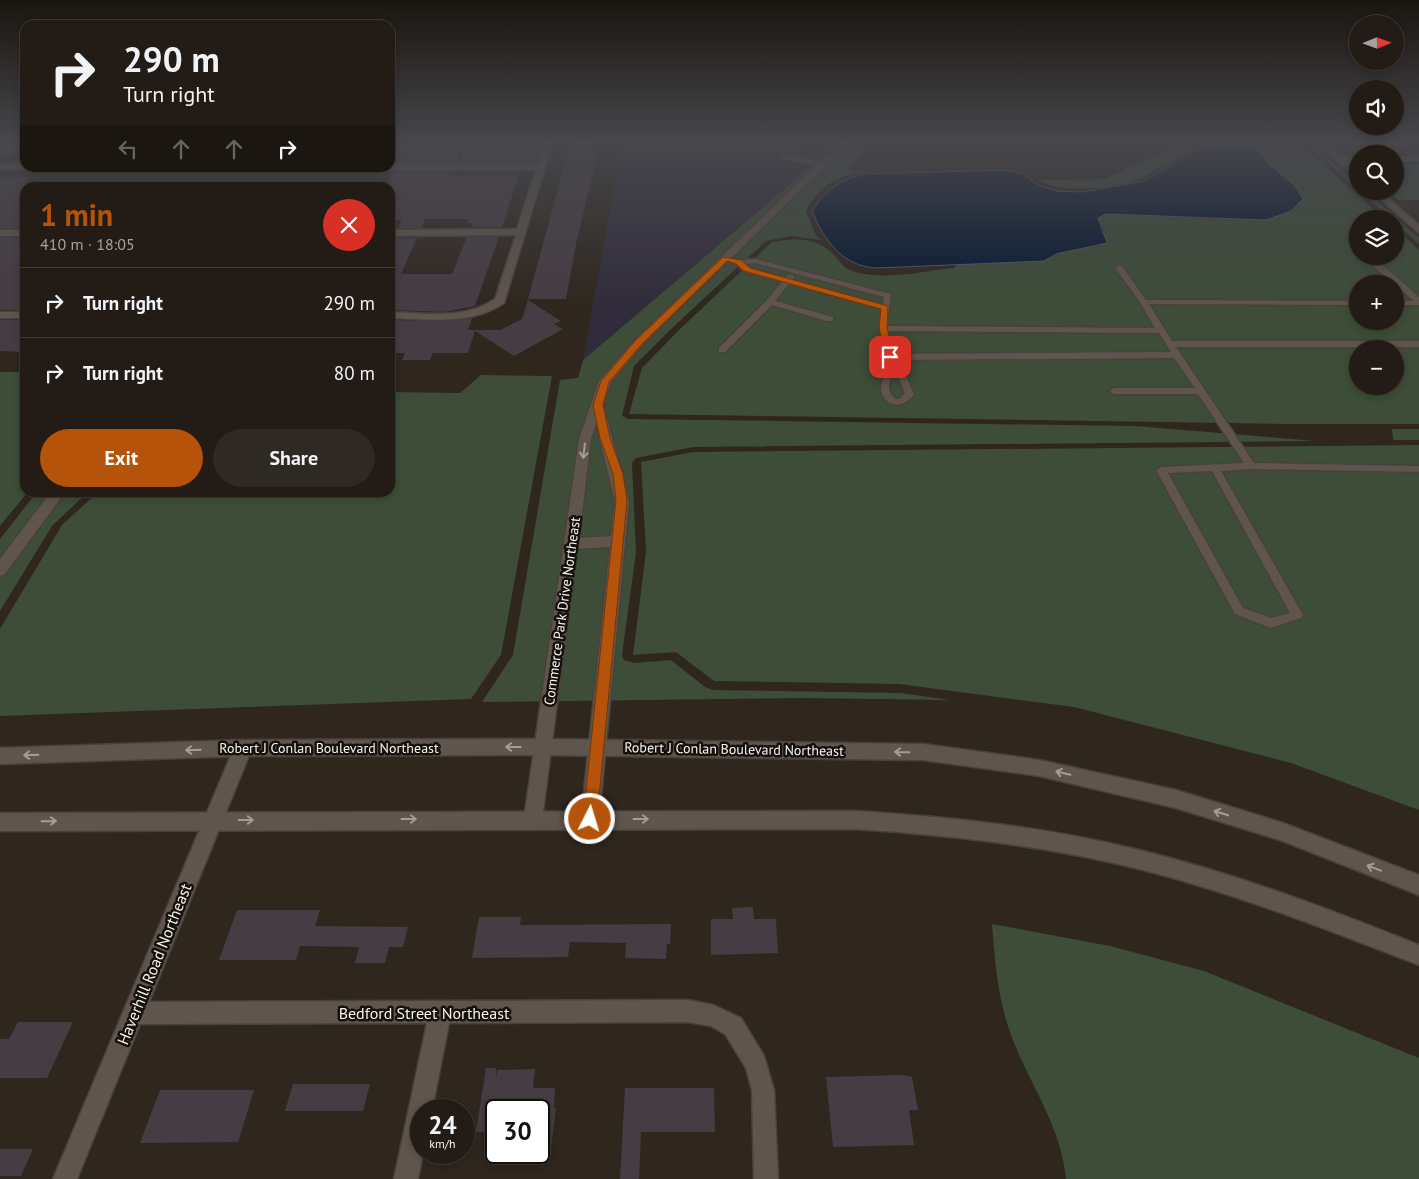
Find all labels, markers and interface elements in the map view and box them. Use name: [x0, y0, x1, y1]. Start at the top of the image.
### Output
north arrow: [1349, 15, 1404, 70]
map controls: [1349, 15, 1404, 395]
text: 290 m: [123, 36, 220, 82]
icon: right: [40, 40, 105, 105]
text: Turn right: [123, 80, 215, 108]
button: sound: [1349, 80, 1404, 135]
icon: left: [114, 135, 142, 163]
icon: ahead: [167, 135, 195, 163]
icon: ahead: [220, 135, 248, 163]
icon: right: [273, 135, 301, 163]
button: search: [1349, 145, 1404, 200]
text: 1 min: [40, 195, 113, 234]
button: close: [323, 199, 375, 251]
button: layers: [1349, 210, 1404, 265]
text: 410 m · 18:05: [40, 234, 135, 254]
button: +: [1349, 275, 1404, 330]
icon: right: [40, 289, 68, 317]
text: Turn right: [83, 291, 163, 315]
text: 290 m: [323, 291, 375, 315]
pin: [869, 336, 911, 378]
button: −: [1349, 340, 1404, 395]
icon: arrive: [876, 343, 904, 371]
icon: right: [40, 359, 68, 387]
text: Turn right: [83, 361, 163, 385]
text: 80 m: [334, 361, 375, 385]
button: Exit: [40, 429, 203, 487]
button: Share: [213, 429, 375, 487]
one-way arrow: [579, 443, 589, 459]
street label: Commerce Park Drive Northeast: [540, 516, 584, 706]
street label: Robert J Conlan Boulevard Northeast: [624, 738, 844, 760]
street label: Robert J Conlan Boulevard Northeast: [219, 739, 439, 757]
one-way arrow: [505, 742, 522, 752]
one-way arrow: [185, 745, 202, 755]
one-way arrow: [895, 747, 911, 757]
one-way arrow: [23, 750, 39, 760]
one-way arrow: [1056, 768, 1072, 777]
position arrow: [563, 792, 615, 844]
one-way arrow: [1213, 808, 1229, 817]
one-way arrow: [400, 814, 416, 824]
one-way arrow: [632, 814, 649, 824]
one-way arrow: [238, 815, 254, 825]
one-way arrow: [40, 816, 56, 826]
one-way arrow: [1366, 862, 1381, 871]
street label: Haverhill Road Northeast: [112, 880, 196, 1048]
street label: Bedford Street Northeast: [339, 1003, 510, 1023]
speed limit sign: 30: [485, 1099, 550, 1164]
text: 24: [428, 1109, 457, 1141]
text: km/h: [429, 1136, 456, 1151]

